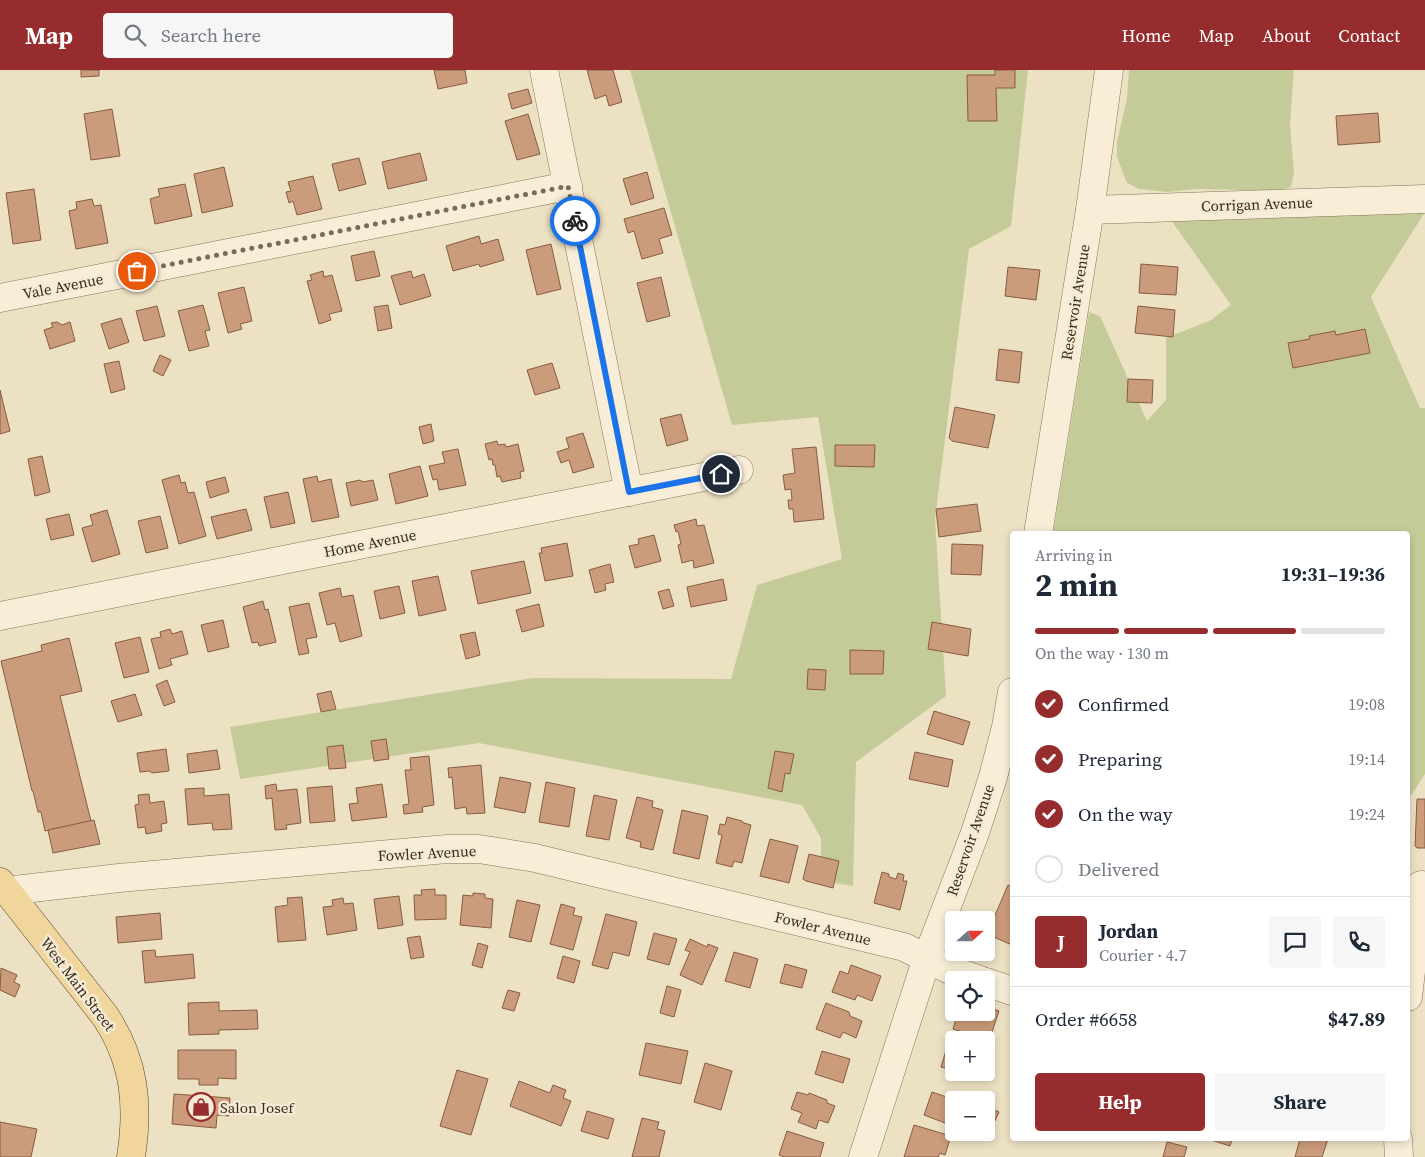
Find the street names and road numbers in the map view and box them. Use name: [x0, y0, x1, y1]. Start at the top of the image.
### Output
street label: Corrigan Avenue: [1201, 192, 1314, 216]
street label: Reservoir Avenue: [1055, 242, 1095, 361]
street label: Vale Avenue: [21, 268, 105, 304]
street label: Home Avenue: [322, 524, 418, 562]
street label: Reservoir Avenue: [941, 781, 999, 899]
street label: Fowler Avenue: [377, 840, 477, 866]
street label: Fowler Avenue: [773, 906, 874, 950]
street label: West Main Street: [36, 933, 120, 1035]

